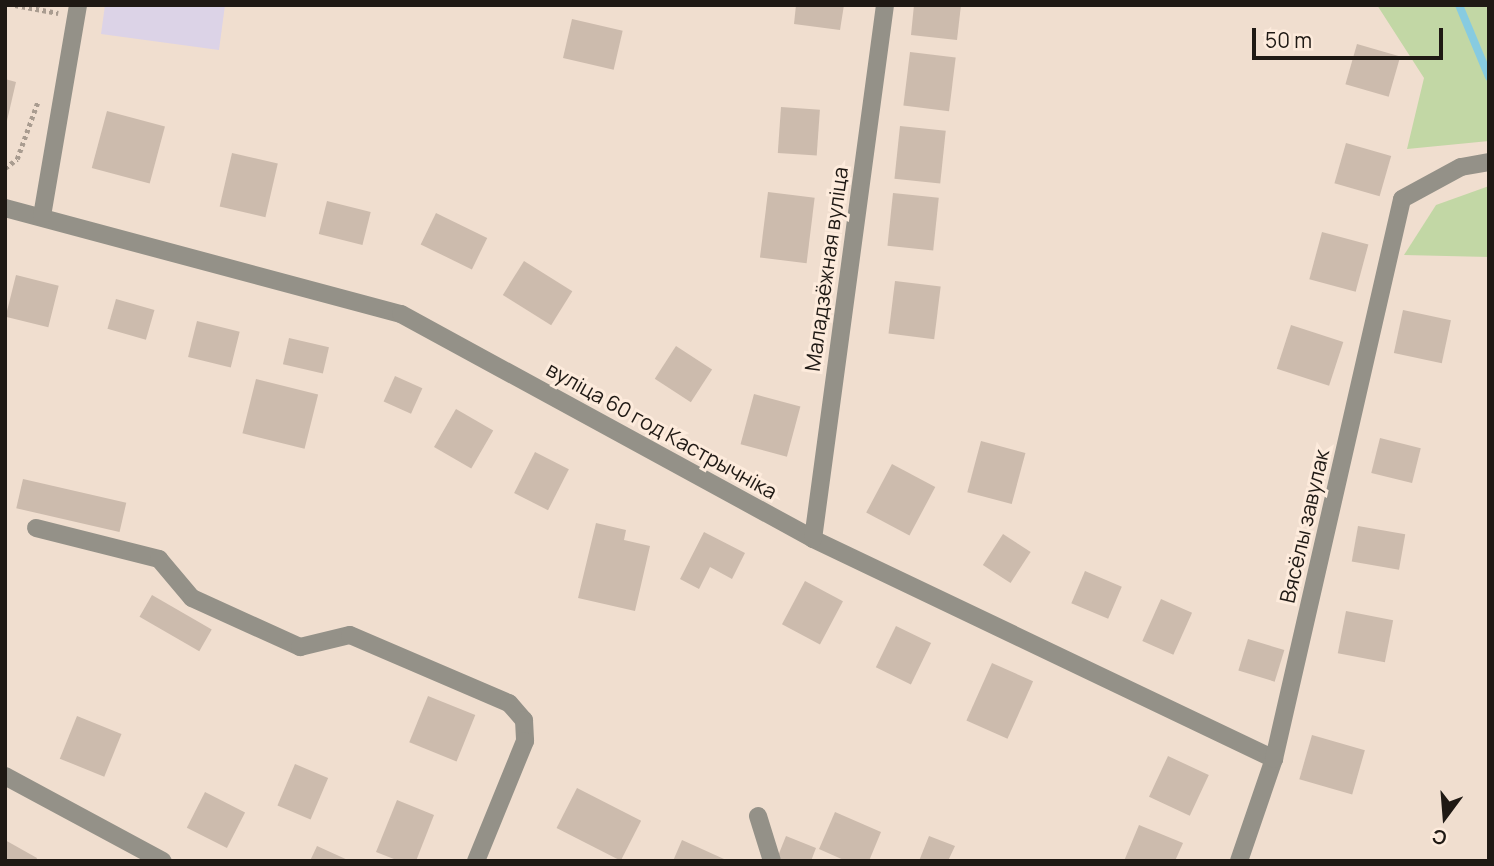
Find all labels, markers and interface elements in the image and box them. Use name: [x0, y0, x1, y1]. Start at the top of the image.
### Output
scale bar: [1256, 14, 1447, 58]
text: 50 m: [1265, 26, 1312, 54]
street label: Маладзёжная вуліца: [799, 165, 853, 373]
street label: вуліца 60 год Кастрычніка: [542, 356, 782, 504]
street label: Вясёлы завулак: [1274, 447, 1334, 605]
north arrow: [1410, 782, 1480, 852]
text: С: [1429, 823, 1450, 852]

